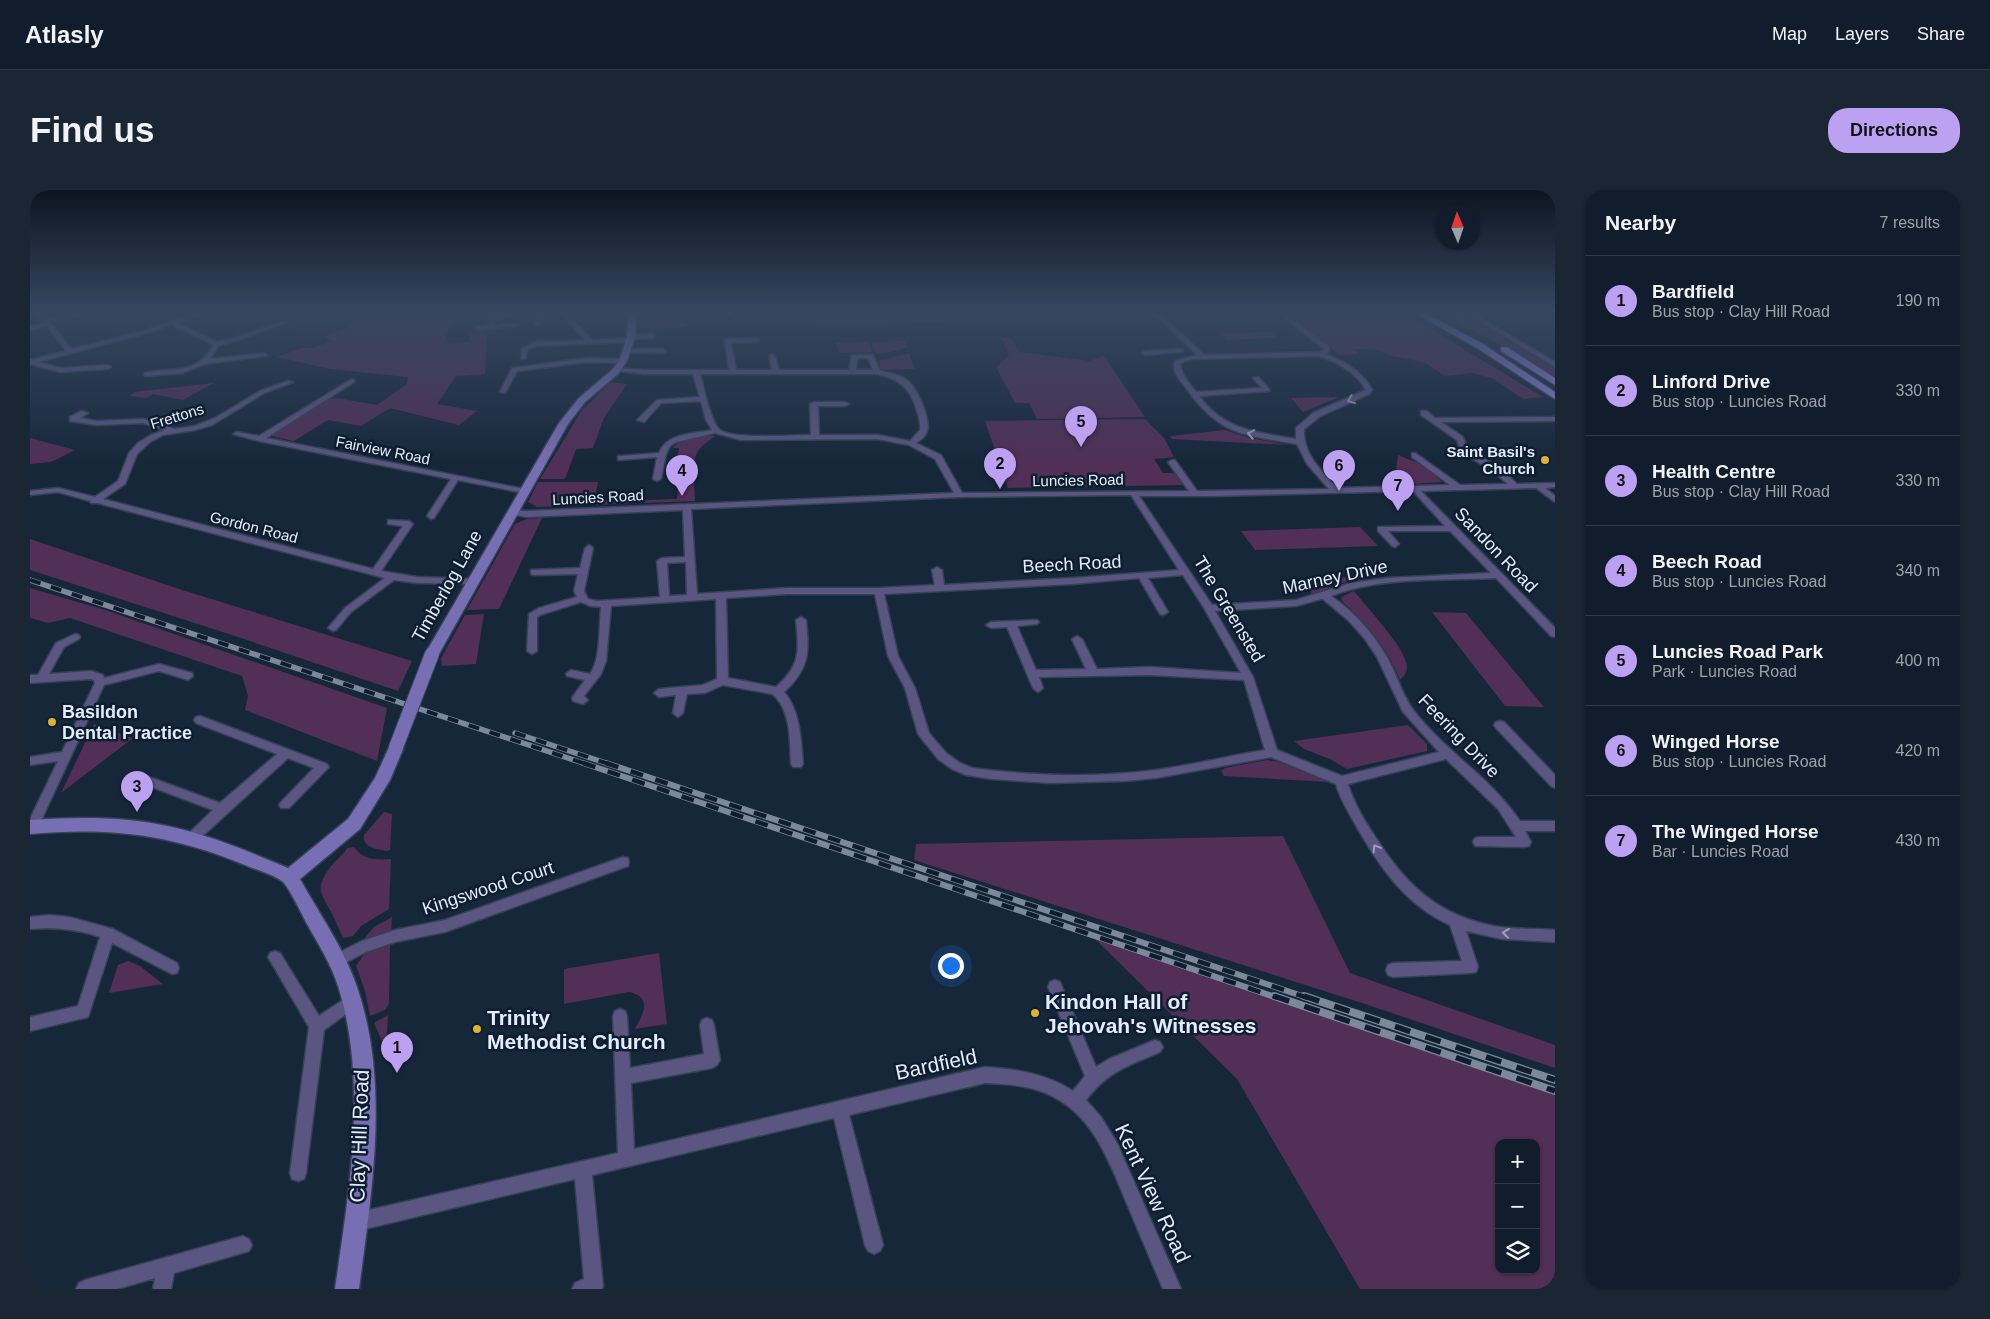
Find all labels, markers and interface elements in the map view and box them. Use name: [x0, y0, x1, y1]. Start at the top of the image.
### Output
text: Atlasly: [25, 21, 104, 48]
text: Map: [1772, 24, 1807, 44]
text: Layers: [1835, 24, 1889, 44]
text: Share: [1917, 24, 1965, 44]
button: Directions: [1828, 108, 1960, 153]
text: Find us: [30, 110, 154, 149]
north arrow: [1435, 205, 1480, 250]
text: Nearby: [1605, 211, 1676, 234]
text: 7 results: [1880, 214, 1940, 231]
text: Bardfield: [1652, 281, 1734, 302]
text: 1: [1617, 292, 1625, 309]
text: 190 m: [1896, 292, 1940, 309]
text: Bus stop · Clay Hill Road: [1652, 303, 1830, 320]
text: Linford Drive: [1652, 371, 1770, 392]
text: 2: [1617, 382, 1625, 399]
text: 330 m: [1896, 382, 1940, 399]
text: Bus stop · Luncies Road: [1652, 393, 1826, 410]
one-way arrow: [1347, 394, 1356, 405]
street label: Frettons: [148, 400, 206, 432]
pin: 5: [1065, 406, 1097, 447]
one-way arrow: [1246, 429, 1255, 440]
street label: Fairview Road: [334, 433, 432, 467]
place label: Saint Basil's Church: [1446, 443, 1535, 477]
pin: 2: [984, 448, 1016, 489]
pin: 6: [1323, 450, 1355, 491]
marker: Saint Basil's Church: [1539, 454, 1551, 466]
pin: 4: [666, 455, 698, 496]
text: Health Centre: [1652, 461, 1776, 482]
pin: 7: [1382, 470, 1414, 511]
street label: Luncies Road: [1032, 471, 1124, 489]
text: 3: [1617, 472, 1625, 489]
text: 330 m: [1896, 472, 1940, 489]
text: Bus stop · Clay Hill Road: [1652, 483, 1830, 500]
street label: Luncies Road: [552, 486, 644, 508]
street label: Sandon Road: [1451, 503, 1541, 597]
street label: Gordon Road: [208, 508, 300, 546]
street label: Timberlog Lane: [408, 527, 486, 645]
street label: Beech Road: [1022, 551, 1122, 577]
text: Beech Road: [1652, 551, 1762, 572]
street label: The Greensted: [1190, 552, 1268, 666]
street label: Marney Drive: [1281, 556, 1389, 598]
text: 4: [1617, 562, 1625, 579]
text: 340 m: [1896, 562, 1940, 579]
text: Bus stop · Luncies Road: [1652, 573, 1826, 590]
text: Luncies Road Park: [1652, 641, 1823, 662]
text: 5: [1617, 652, 1625, 669]
text: 400 m: [1896, 652, 1940, 669]
text: Park · Luncies Road: [1652, 663, 1797, 680]
street label: Feering Drive: [1414, 690, 1504, 782]
place label: Basildon Dental Practice: [62, 702, 192, 743]
marker: Basildon Dental Practice: [46, 716, 58, 728]
text: Winged Horse: [1652, 731, 1780, 752]
text: 6: [1617, 742, 1625, 759]
text: 420 m: [1896, 742, 1940, 759]
text: Bus stop · Luncies Road: [1652, 753, 1826, 770]
pin: 3: [121, 771, 153, 812]
text: The Winged Horse: [1652, 821, 1819, 842]
text: 7: [1617, 832, 1625, 849]
text: 430 m: [1896, 832, 1940, 849]
text: Bar · Luncies Road: [1652, 843, 1789, 860]
one-way arrow: [1372, 845, 1382, 854]
street label: Kingswood Court: [420, 857, 556, 919]
one-way arrow: [1502, 928, 1510, 939]
your location: [938, 953, 964, 979]
place label: Kindon Hall of Jehovah's Witnesses: [1045, 990, 1256, 1037]
place label: Trinity Methodist Church: [487, 1006, 666, 1053]
marker: Kindon Hall of Jehovah's Witnesses: [1029, 1007, 1041, 1019]
marker: Trinity Methodist Church: [471, 1023, 483, 1035]
pin: 1: [381, 1032, 413, 1073]
street label: Bardfield: [893, 1044, 979, 1084]
street label: Clay Hill Road: [345, 1069, 373, 1203]
street label: Kent View Road: [1111, 1120, 1195, 1266]
map controls: [1495, 1139, 1540, 1274]
button: +: [1495, 1139, 1540, 1184]
button: −: [1495, 1184, 1540, 1229]
button: layers: [1495, 1229, 1540, 1274]

